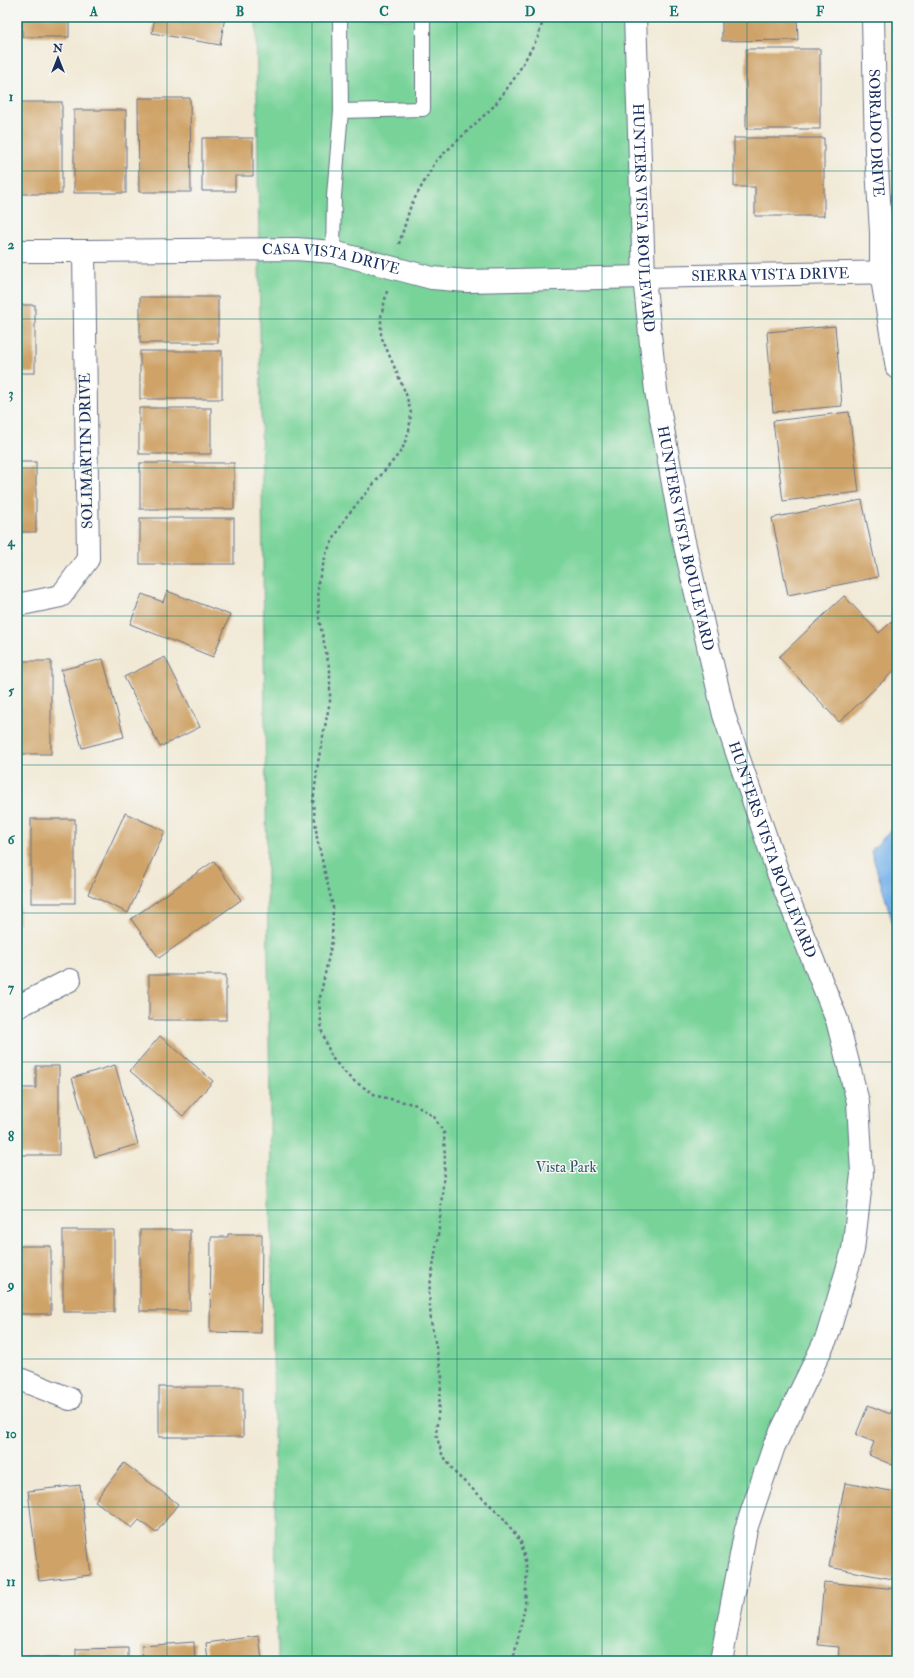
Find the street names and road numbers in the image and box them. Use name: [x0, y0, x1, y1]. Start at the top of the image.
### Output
street label: SOBRADO DRIVE: [864, 69, 888, 198]
street label: HUNTERS VISTA BOULEVARD: [628, 103, 659, 333]
street label: CASA VISTA DRIVE: [262, 240, 402, 279]
street label: SIERRA VISTA DRIVE: [691, 264, 850, 286]
street label: SOLIMARTIN DRIVE: [76, 373, 97, 529]
street label: HUNTERS VISTA BOULEVARD: [653, 424, 718, 653]
street label: HUNTERS VISTA BOULEVARD: [724, 739, 820, 961]

